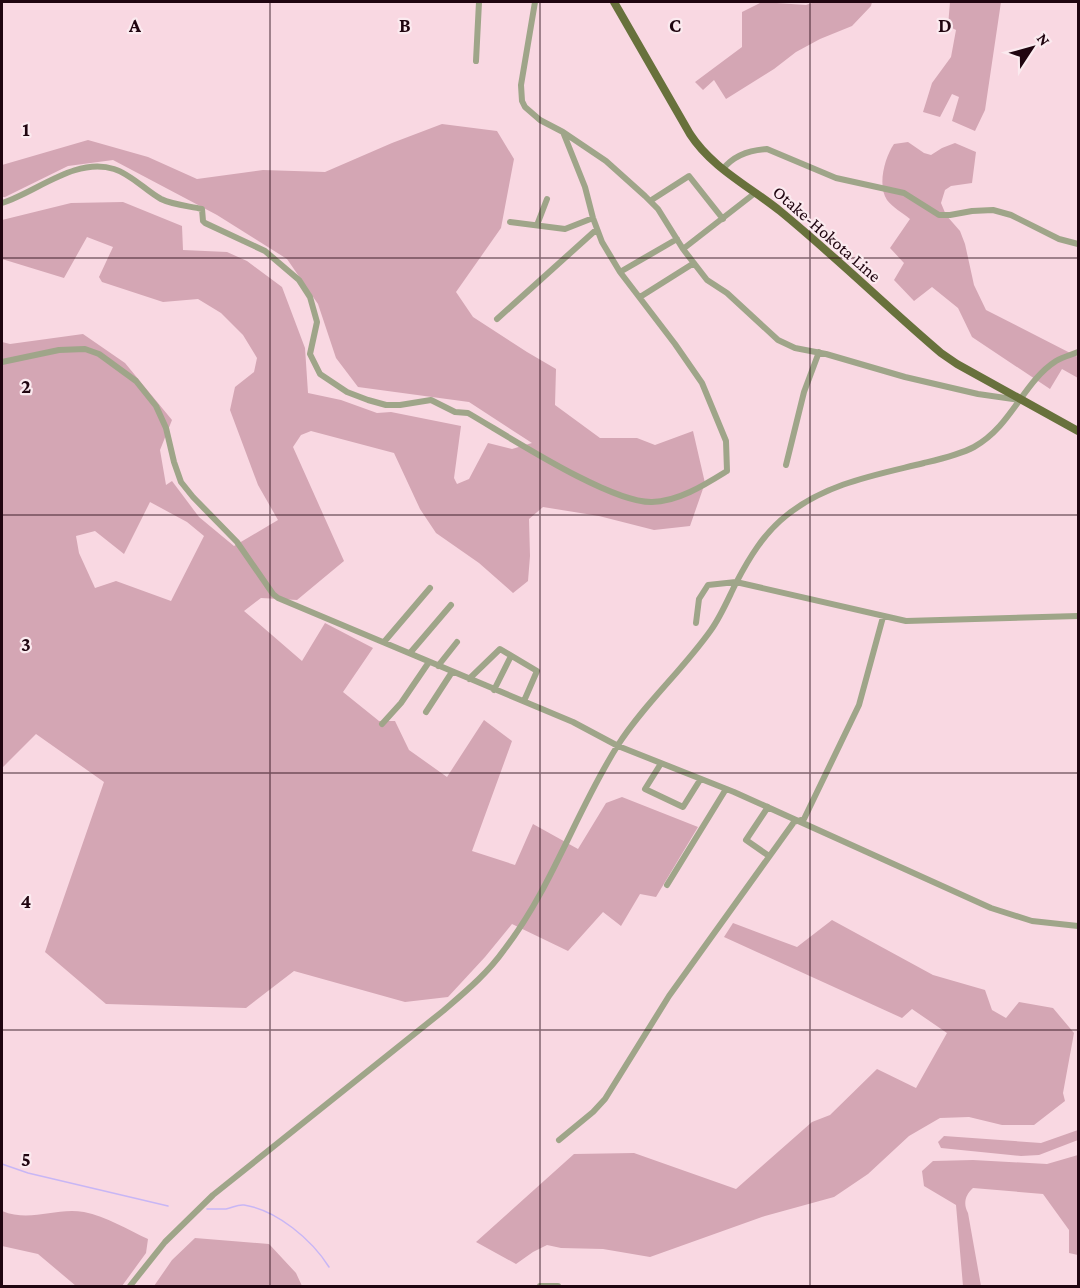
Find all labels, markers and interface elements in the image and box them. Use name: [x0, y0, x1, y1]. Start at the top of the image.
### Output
text: A: [128, 14, 142, 36]
text: B: [399, 14, 411, 36]
text: C: [669, 14, 681, 36]
text: D: [938, 14, 952, 36]
north arrow: [1002, 18, 1062, 78]
text: N: [1034, 30, 1054, 49]
text: 1: [22, 118, 30, 140]
street label: Otake-Hokota Line: [769, 182, 885, 286]
text: 2: [21, 375, 31, 397]
text: 3: [21, 633, 31, 655]
text: 4: [21, 890, 32, 912]
text: 5: [21, 1148, 31, 1170]

